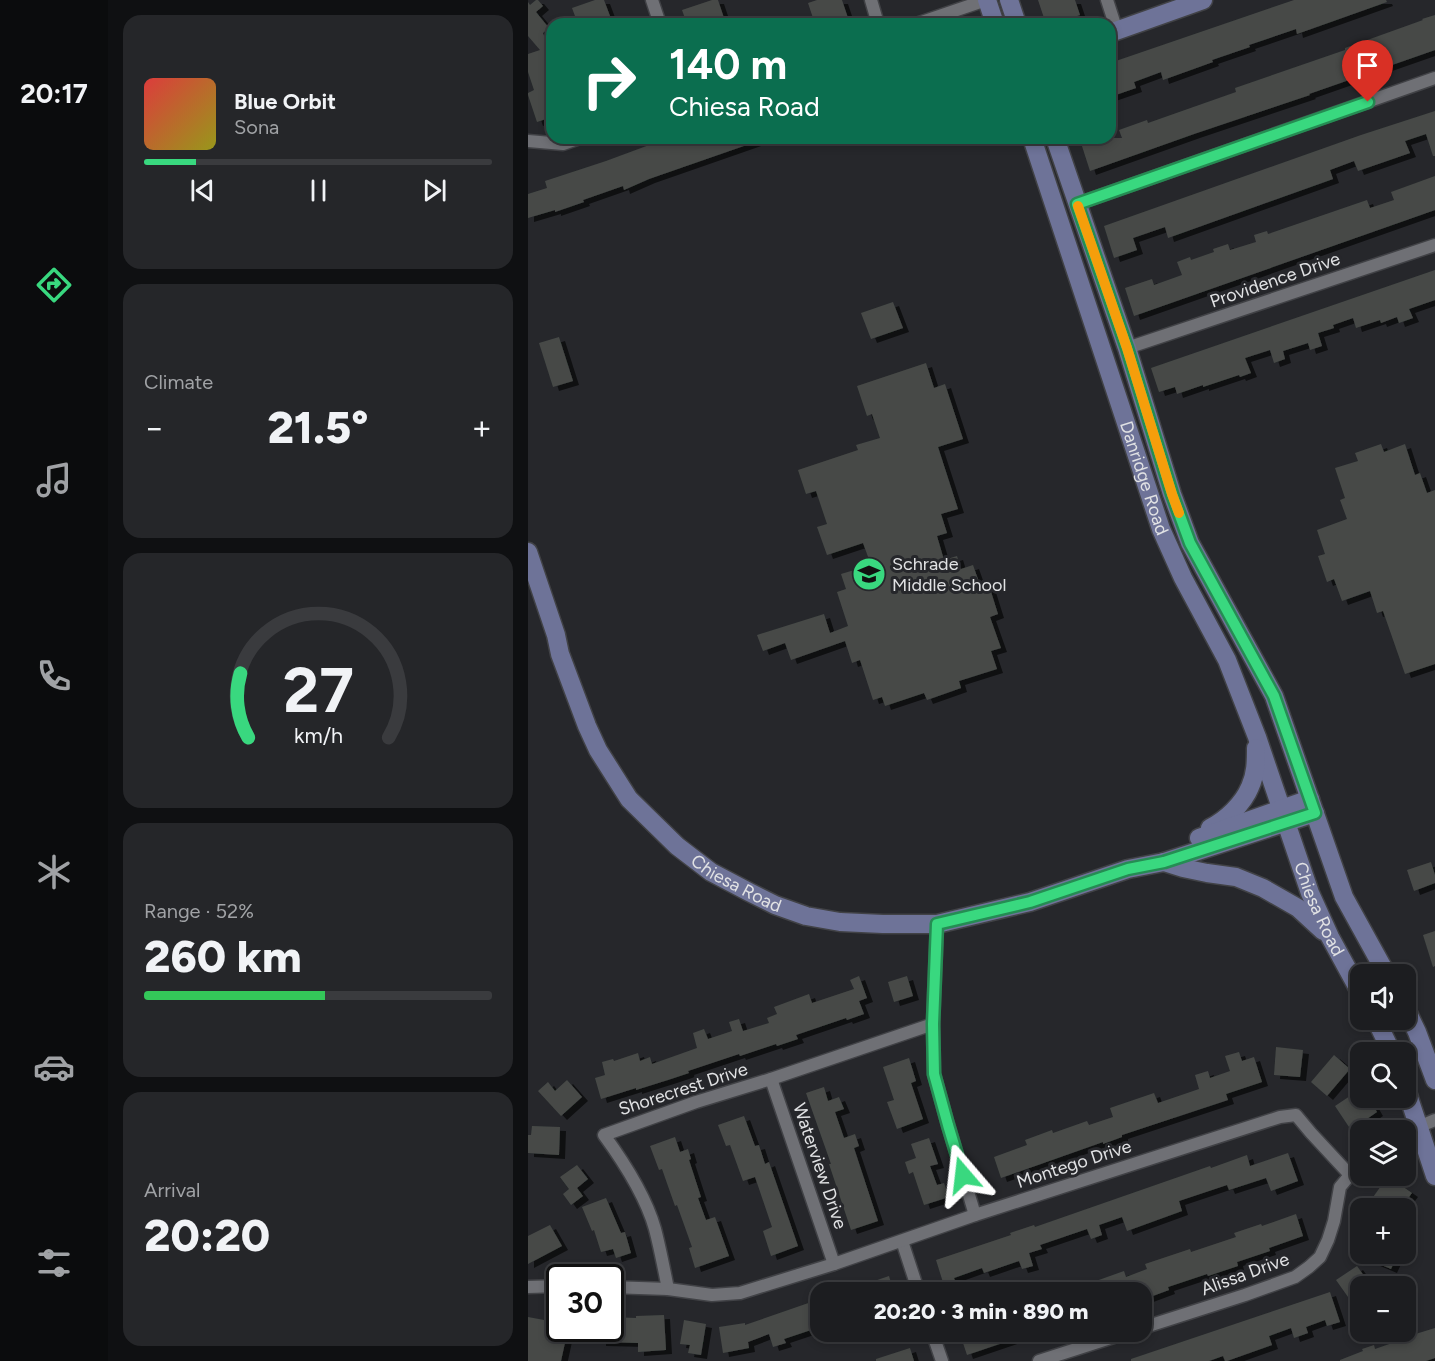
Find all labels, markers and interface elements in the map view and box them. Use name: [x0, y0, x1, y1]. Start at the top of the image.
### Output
text: 140 m: [669, 39, 787, 90]
pin: [1342, 40, 1393, 102]
icon: right: [570, 42, 648, 120]
icon: arrive: [1351, 49, 1384, 82]
text: 20:17: [20, 77, 88, 110]
text: Blue Orbit: [234, 88, 336, 115]
text: Chiesa Road: [669, 90, 820, 123]
text: Sona: [234, 115, 279, 139]
icon: previous: [186, 174, 219, 207]
icon: pause: [302, 174, 335, 207]
icon: next: [418, 174, 451, 207]
street label: Providence Drive: [1207, 247, 1343, 313]
icon: directions: [33, 264, 75, 306]
text: Climate: [144, 370, 213, 394]
text: 21.5°: [267, 400, 369, 454]
text: −: [144, 408, 165, 447]
text: +: [471, 408, 492, 447]
street label: Danridge Road: [1115, 418, 1173, 539]
icon: music: [33, 459, 75, 501]
place label: Schrade Middle School: [892, 553, 1006, 596]
school or university icon: Schrade Middle School: [851, 556, 887, 592]
text: 27: [283, 653, 353, 728]
icon: phone: [33, 655, 75, 697]
text: km/h: [294, 723, 342, 748]
street label: Chiesa Road: [686, 850, 784, 917]
icon: climate: [33, 851, 75, 893]
street label: Chiesa Road: [1289, 859, 1349, 960]
text: Range · 52%: [144, 899, 254, 923]
text: 260 km: [144, 929, 302, 983]
map controls: [1350, 964, 1416, 1342]
button: sound: [1350, 964, 1416, 1030]
button: search: [1350, 1042, 1416, 1108]
icon: car: [33, 1046, 75, 1088]
street label: Shorecrest Drive: [616, 1058, 750, 1120]
street label: Waterview Drive: [788, 1100, 852, 1232]
button: layers: [1350, 1120, 1416, 1186]
street label: Montego Drive: [1014, 1135, 1134, 1193]
position arrow: [931, 1143, 995, 1207]
text: Arrival: [144, 1178, 200, 1202]
button: +: [1350, 1198, 1416, 1264]
text: 20:20: [144, 1208, 270, 1262]
icon: filters: [33, 1242, 75, 1284]
street label: Alissa Drive: [1198, 1248, 1292, 1300]
speed limit sign: 30: [546, 1264, 624, 1342]
button: −: [1350, 1276, 1416, 1342]
text: 20:20 · 3 min · 890 m: [874, 1298, 1088, 1325]

